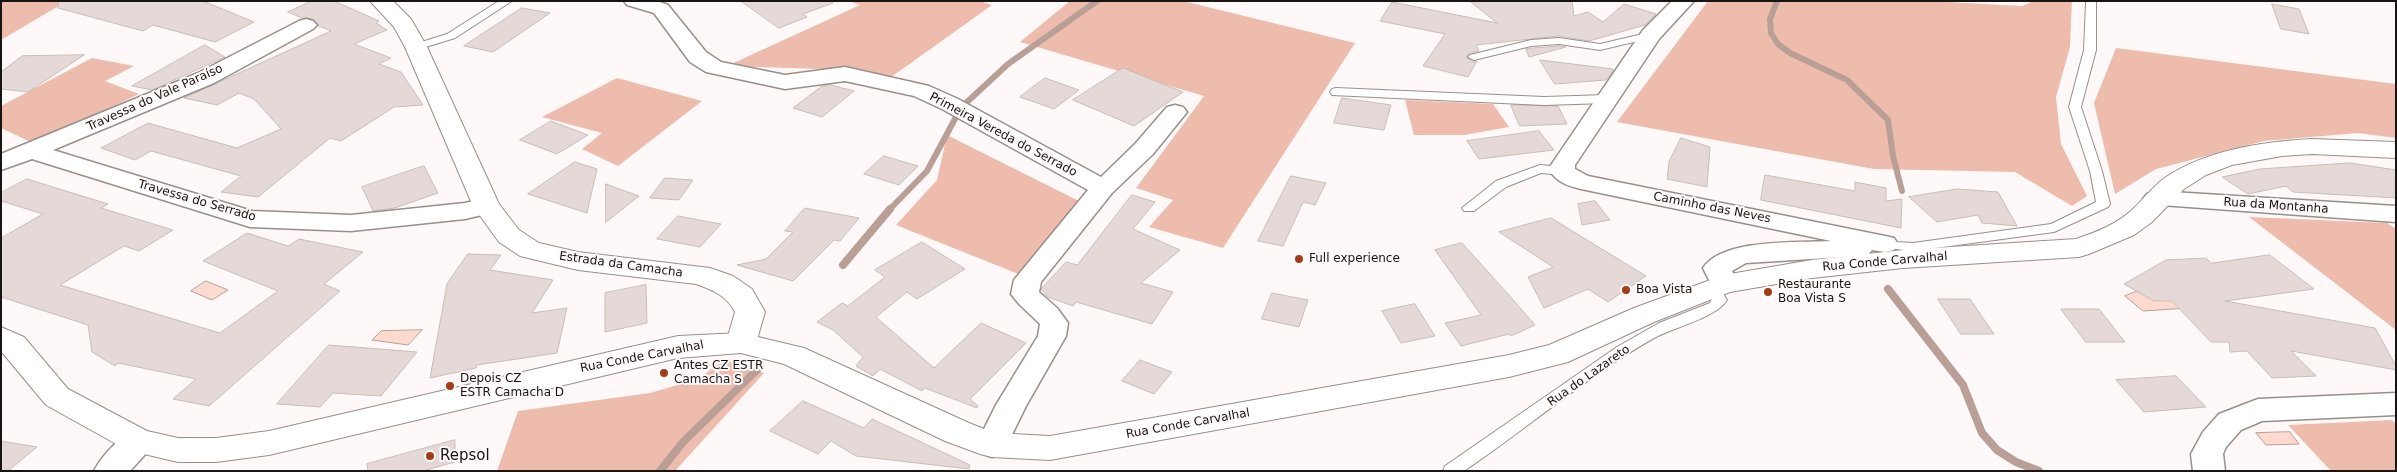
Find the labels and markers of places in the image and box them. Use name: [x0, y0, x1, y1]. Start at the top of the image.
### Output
place label: Full experience: [1309, 252, 1400, 266]
marker: Full experience: [1293, 253, 1305, 265]
place label: Restaurante Boa Vista S: [1778, 278, 1851, 306]
place label: Boa Vista: [1636, 283, 1692, 297]
marker: Boa Vista: [1620, 284, 1632, 296]
marker: Restaurante Boa Vista S: [1762, 286, 1774, 298]
place label: Antes CZ ESTR Camacha S: [674, 359, 763, 387]
marker: Antes CZ ESTR Camacha S: [658, 367, 670, 379]
place label: Depois CZ ESTR Camacha D: [460, 372, 564, 400]
marker: Depois CZ ESTR Camacha D: [444, 380, 456, 392]
place label: Repsol: [440, 447, 490, 465]
marker: Repsol: [424, 450, 436, 462]

